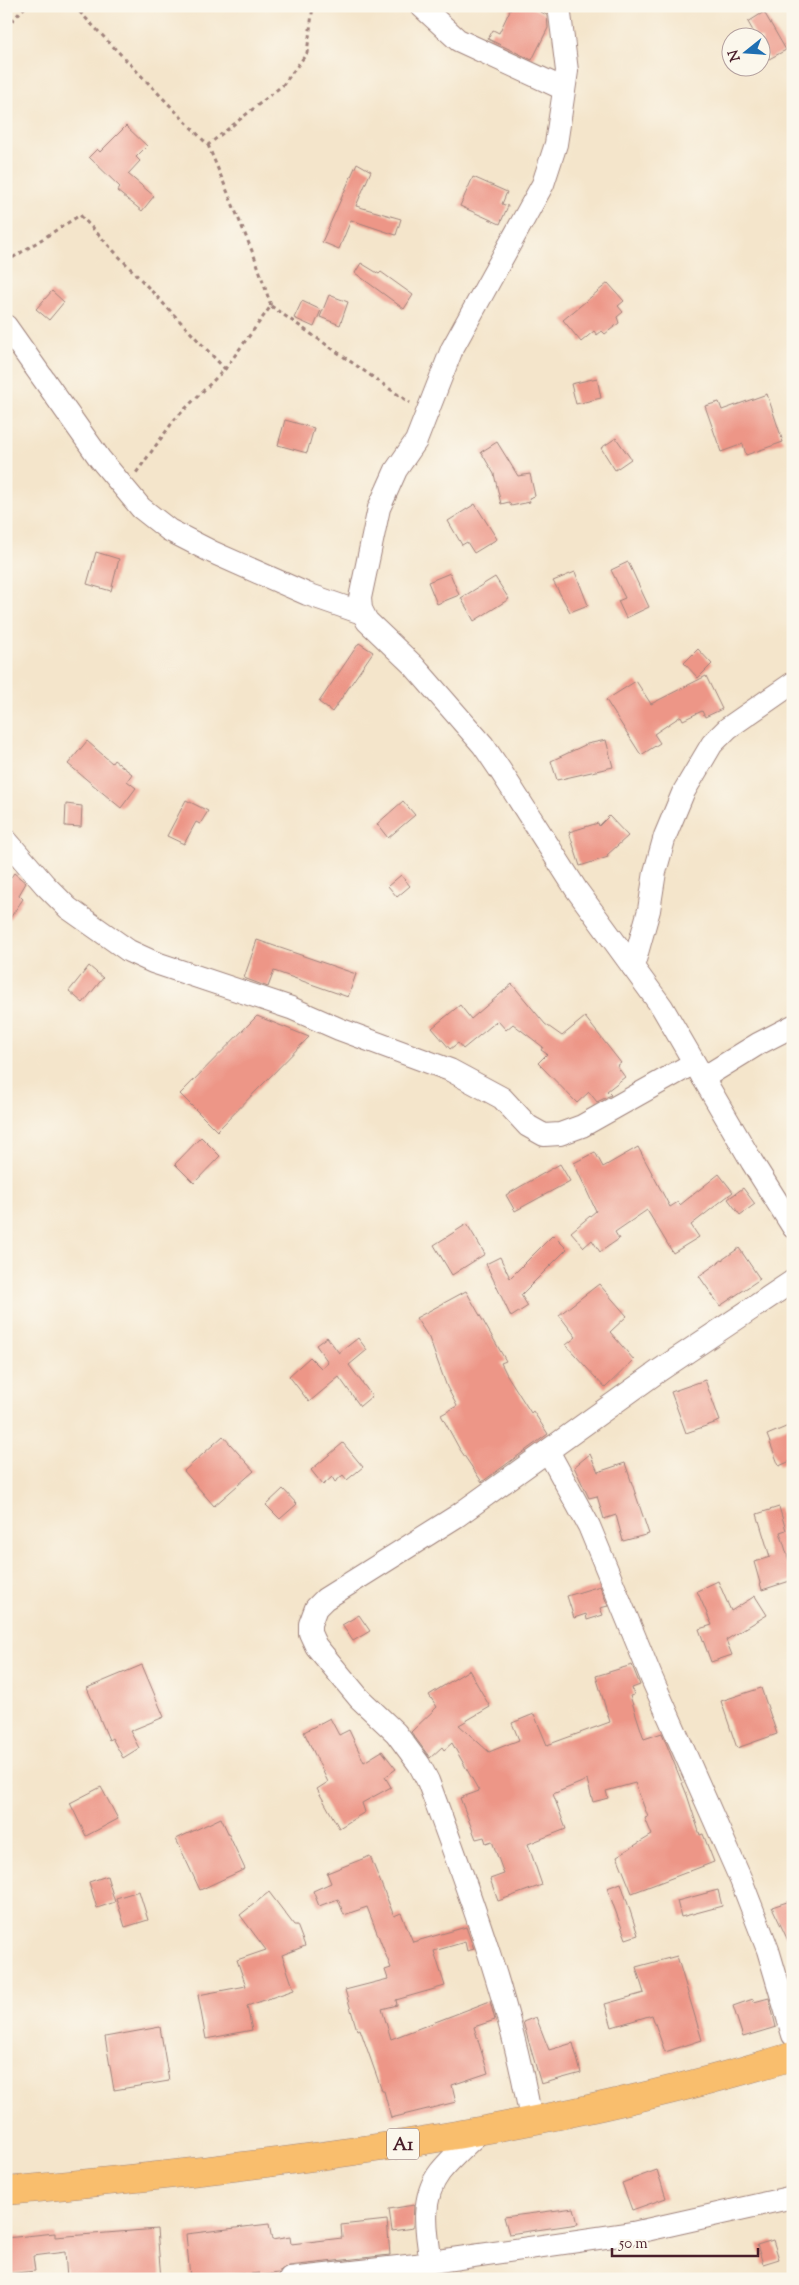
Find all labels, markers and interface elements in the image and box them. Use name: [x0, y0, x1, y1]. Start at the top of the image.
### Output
north arrow: [722, 28, 772, 78]
text: N: [724, 47, 747, 63]
road number: A1: [387, 2128, 419, 2160]
scale bar: [612, 2225, 758, 2257]
text: 50 m: [618, 2234, 648, 2255]

